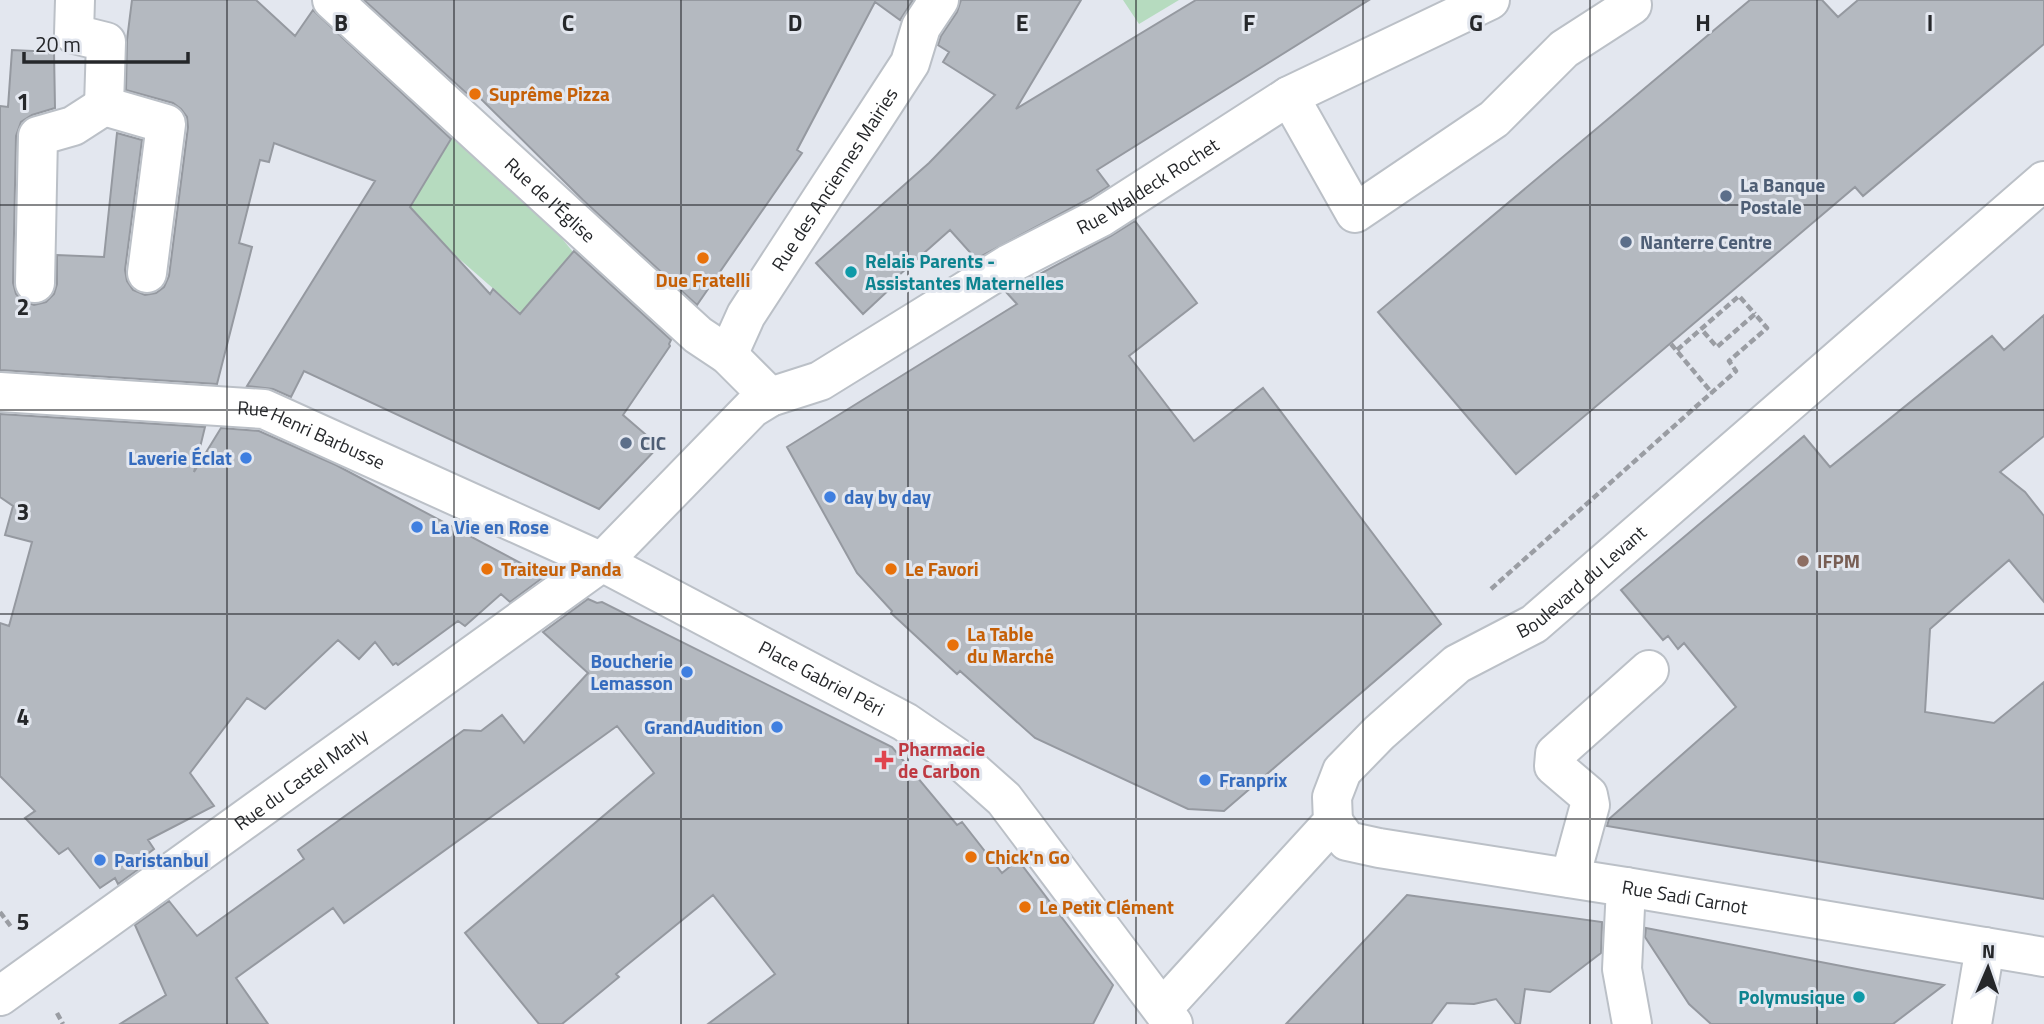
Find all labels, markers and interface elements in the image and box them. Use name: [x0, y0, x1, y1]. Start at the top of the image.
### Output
text: B: [334, 5, 348, 40]
text: C: [562, 5, 574, 40]
text: D: [788, 5, 802, 40]
text: E: [1016, 5, 1028, 40]
text: F: [1243, 5, 1255, 40]
text: G: [1469, 5, 1483, 40]
text: H: [1695, 5, 1711, 40]
text: I: [1927, 5, 1933, 40]
scale bar: [24, 21, 189, 65]
text: 20 m: [35, 28, 81, 60]
place label: Suprême Pizza: [489, 79, 610, 108]
street label: Rue des Anciennes Mairies: [764, 81, 905, 276]
text: 1: [17, 84, 29, 119]
marker: Suprême Pizza: [467, 86, 483, 102]
street label: Rue Waldeck Rochet: [1071, 130, 1224, 241]
street label: Rue de l'Église: [499, 150, 603, 249]
place label: La Banque Postale: [1740, 170, 1825, 221]
marker: La Banque Postale: [1718, 188, 1734, 204]
place label: Nanterre Centre: [1640, 227, 1772, 256]
marker: Nanterre Centre: [1618, 234, 1634, 250]
place label: Relais Parents - Assistantes Maternelles: [865, 246, 1064, 297]
marker: Due Fratelli: [695, 250, 711, 266]
marker: Relais Parents - Assistantes Maternelles: [843, 264, 859, 280]
place label: Due Fratelli: [656, 265, 750, 294]
text: 2: [17, 289, 29, 324]
street label: Rue Henri Barbusse: [236, 392, 390, 476]
place label: CIC: [640, 428, 666, 457]
marker: CIC: [618, 435, 634, 451]
place label: Laverie Éclat: [128, 443, 232, 472]
marker: Laverie Éclat: [238, 450, 254, 466]
place label: day by day: [844, 482, 932, 511]
marker: day by day: [822, 489, 838, 505]
text: 3: [17, 494, 29, 529]
place label: La Vie en Rose: [431, 512, 549, 541]
street label: Boulevard du Levant: [1511, 518, 1653, 645]
marker: La Vie en Rose: [409, 519, 425, 535]
place label: IFPM: [1817, 546, 1860, 575]
marker: IFPM: [1795, 553, 1811, 569]
place label: Traiteur Panda: [501, 554, 622, 583]
place label: Le Favori: [905, 554, 979, 583]
marker: Traiteur Panda: [479, 561, 495, 577]
marker: Le Favori: [883, 561, 899, 577]
place label: La Table du Marché: [967, 619, 1054, 670]
street label: Place Gabriel Péri: [754, 632, 890, 723]
marker: La Table du Marché: [945, 637, 961, 653]
place label: Boucherie Lemasson: [590, 646, 673, 697]
marker: Boucherie Lemasson: [679, 664, 695, 680]
text: 4: [17, 699, 29, 734]
place label: GrandAudition: [644, 712, 763, 741]
marker: GrandAudition: [769, 719, 785, 735]
street label: Rue du Castel Marly: [228, 720, 374, 837]
place label: Pharmacie de Carbon: [898, 734, 986, 785]
marker: Pharmacie de Carbon: [876, 752, 892, 768]
place label: Franprix: [1219, 765, 1287, 794]
marker: Franprix: [1197, 772, 1213, 788]
place label: Chick'n Go: [985, 842, 1070, 871]
place label: Paristanbul: [114, 845, 209, 874]
marker: Chick'n Go: [963, 849, 979, 865]
marker: Paristanbul: [92, 852, 108, 868]
street label: Rue Sadi Carnot: [1620, 872, 1750, 921]
place label: Le Petit Clément: [1039, 892, 1174, 921]
marker: Le Petit Clément: [1017, 899, 1033, 915]
text: 5: [17, 904, 29, 939]
north arrow: [1953, 933, 2023, 1003]
text: N: [1982, 936, 1996, 965]
place label: Polymusique: [1738, 982, 1845, 1011]
marker: Polymusique: [1851, 989, 1867, 1005]

